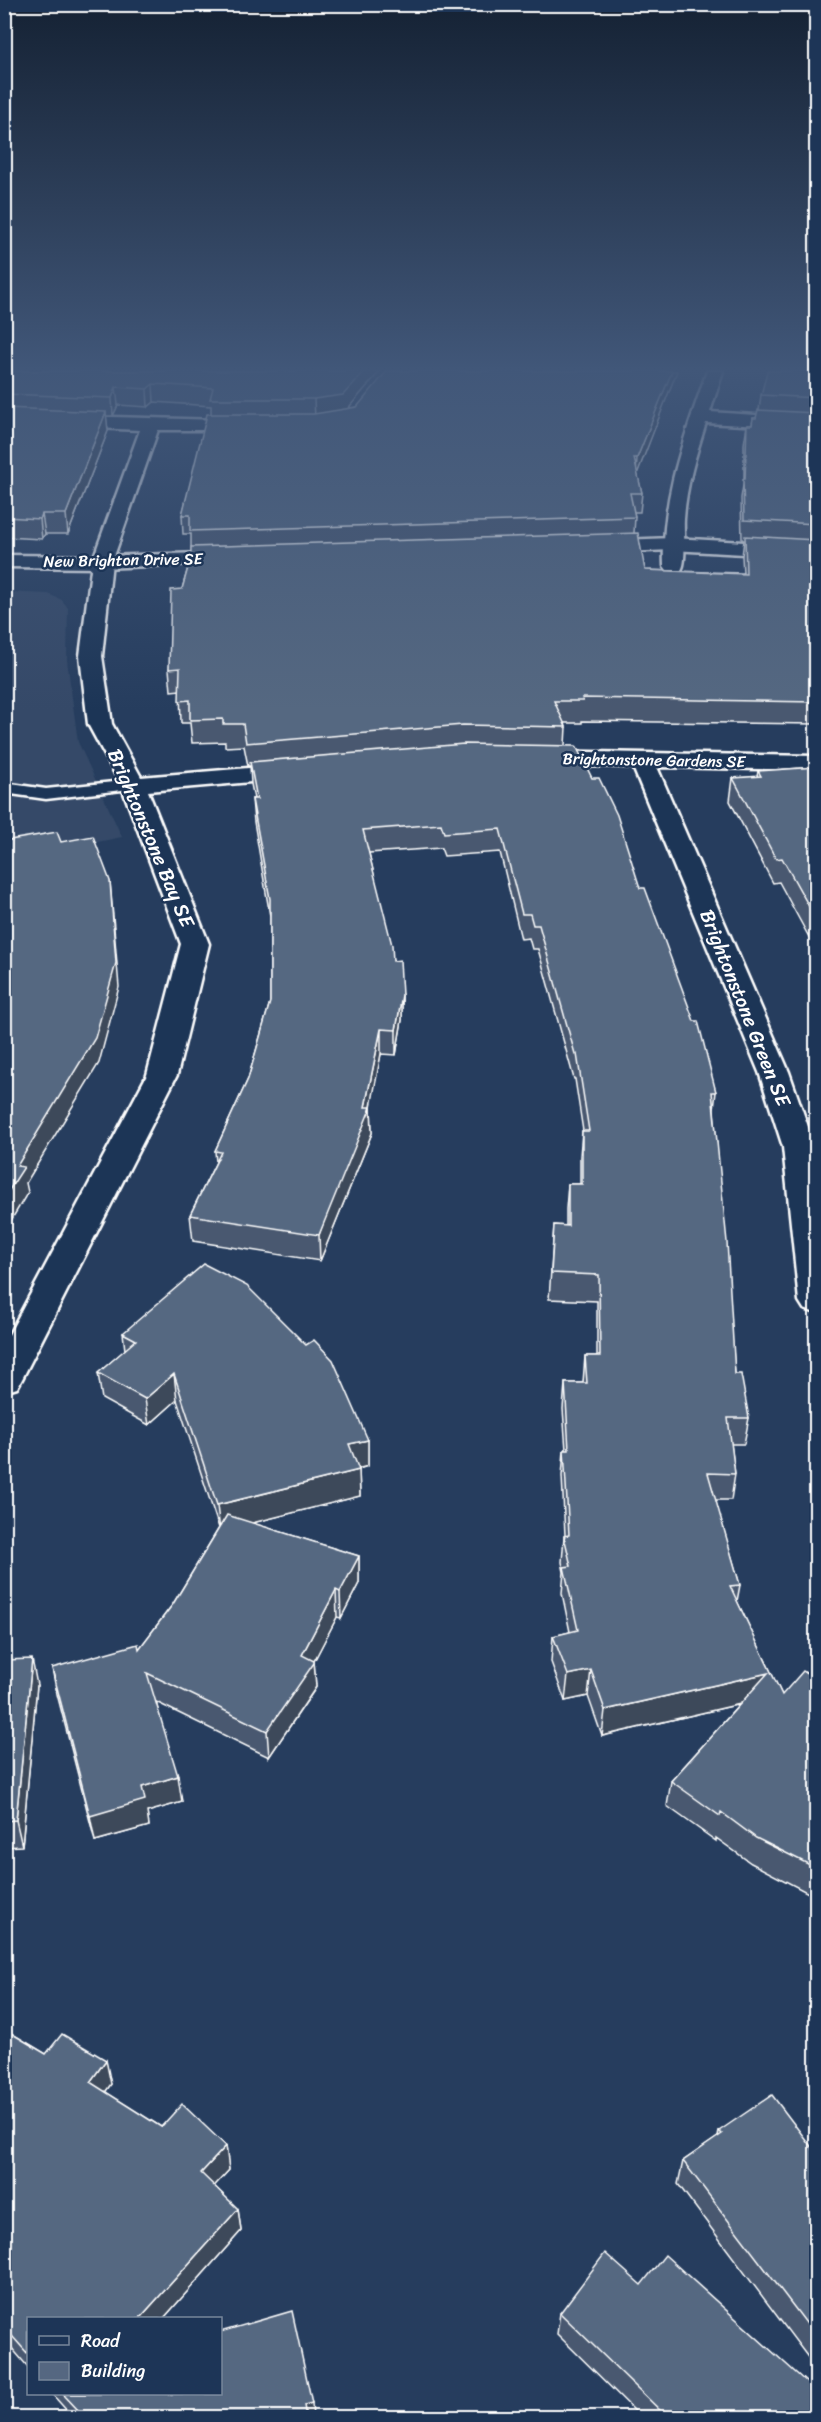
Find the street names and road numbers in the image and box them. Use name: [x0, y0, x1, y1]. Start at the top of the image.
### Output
street label: New Brighton Drive SE: [43, 544, 204, 576]
street label: Brightonstone Bay SE: [97, 743, 205, 935]
street label: Brightonstone Gardens SE: [562, 744, 747, 776]
street label: Brightonstone Green SE: [689, 904, 801, 1114]

